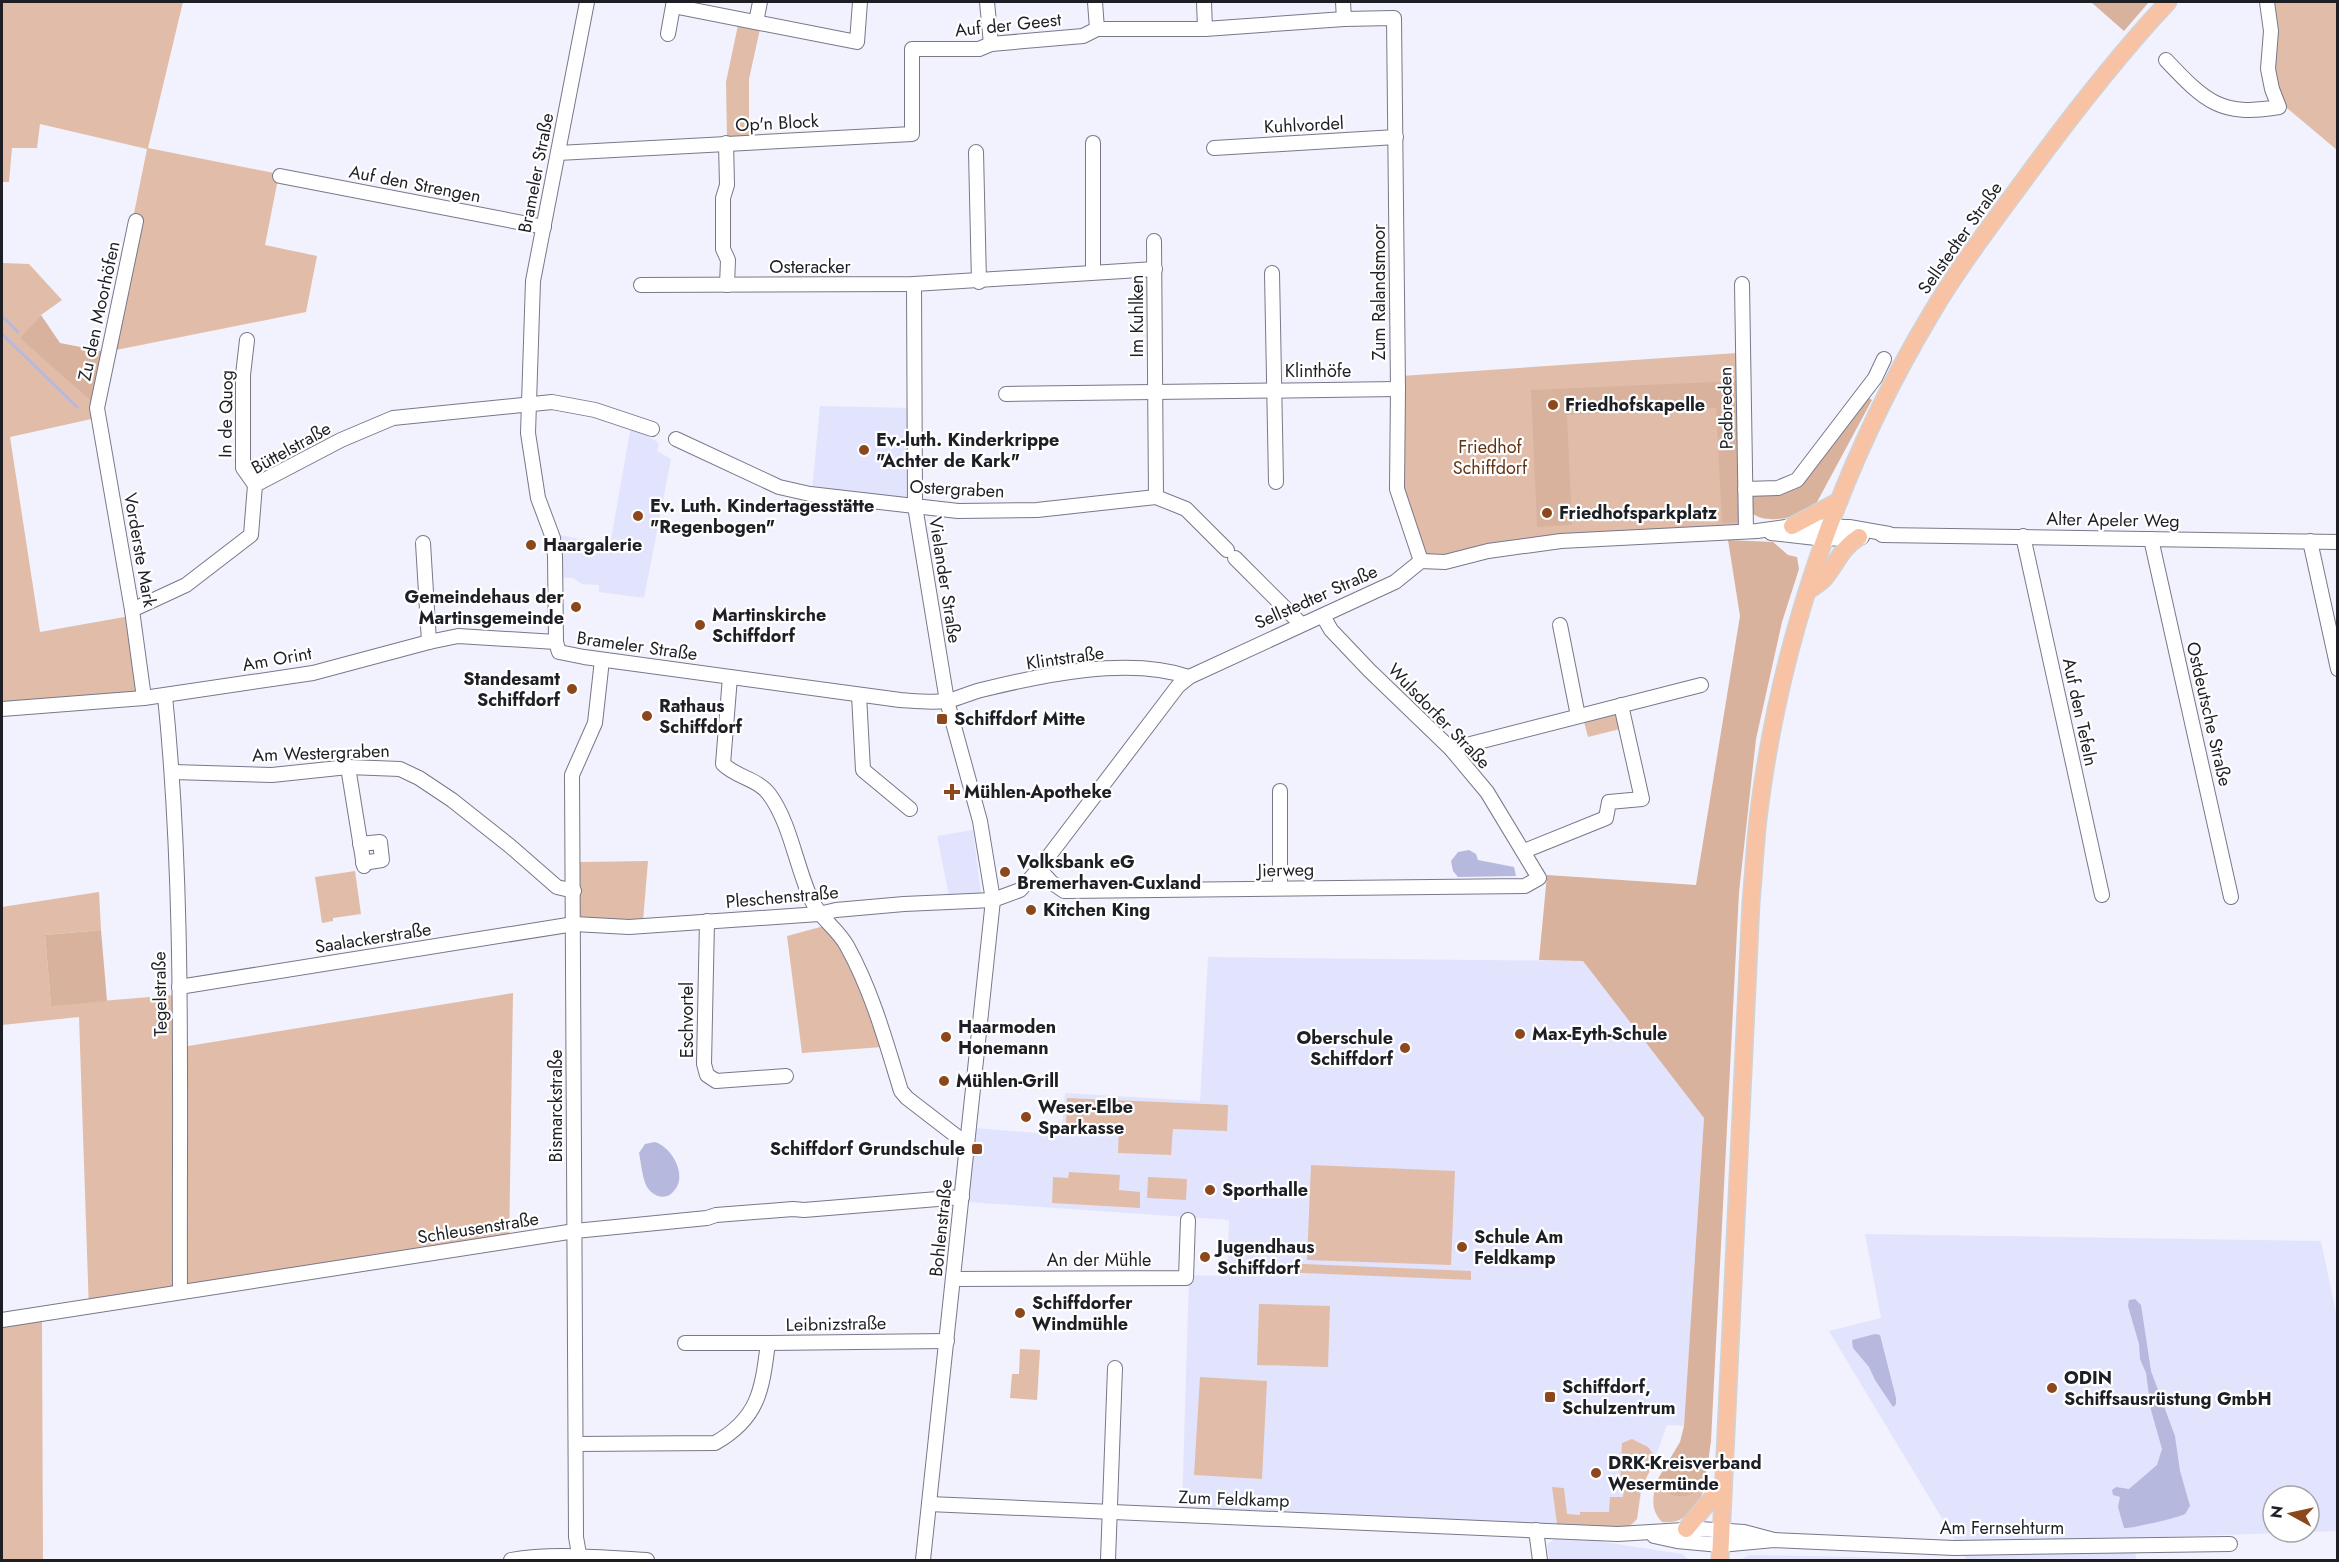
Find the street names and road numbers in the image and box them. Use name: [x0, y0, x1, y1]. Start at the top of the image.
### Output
street label: Auf der Geest: [954, 6, 1063, 44]
street label: Op'n Block: [735, 108, 819, 138]
street label: Kuhlvordel: [1263, 110, 1345, 140]
street label: Brameler Straße: [512, 111, 560, 235]
street label: Auf den Strengen: [347, 158, 483, 210]
street label: Sellstedter Straße: [1911, 176, 2009, 300]
street label: Zum Ralandsmoor: [1366, 223, 1392, 360]
street label: Zu den Moorhöfen: [72, 239, 126, 383]
street label: Osteracker: [769, 254, 852, 280]
street label: Im Kuhlken: [1124, 275, 1150, 357]
street label: Klinthöfe: [1285, 358, 1351, 384]
street label: Padbreden: [1712, 366, 1740, 450]
street label: In de Quog: [212, 370, 240, 458]
street label: Büttelstraße: [246, 415, 336, 481]
street label: Ostergraben: [909, 474, 1005, 504]
street label: Vorderste Mark: [117, 491, 163, 609]
street label: Alter Apeler Weg: [2046, 506, 2180, 534]
street label: Vielander Straße: [922, 515, 968, 645]
street label: Sellstedter Straße: [1250, 558, 1382, 636]
street label: Brameler Straße: [575, 625, 699, 667]
street label: Ostdeutsche Straße: [2180, 639, 2238, 789]
street label: Am Orint: [240, 640, 314, 678]
street label: Klintstraße: [1024, 640, 1106, 676]
street label: Auf den Tefeln: [2056, 656, 2104, 768]
street label: Wulsdorfer Straße: [1382, 657, 1496, 775]
street label: Am Westergraben: [252, 738, 390, 768]
street label: Jierweg: [1256, 857, 1314, 884]
street label: Pleschenstraße: [725, 879, 839, 915]
street label: Saalackerstraße: [313, 916, 433, 960]
street label: Tegelstraße: [146, 951, 174, 1037]
street label: Eschvortel: [674, 982, 700, 1058]
street label: Bismarckstraße: [543, 1050, 569, 1162]
street label: Bohlenstraße: [923, 1178, 959, 1278]
street label: Schleusenstraße: [415, 1206, 541, 1250]
street label: An der Mühle: [1047, 1247, 1151, 1273]
street label: Leibnizstraße: [785, 1310, 887, 1338]
street label: Zum Feldkamp: [1178, 1484, 1290, 1514]
street label: Am Fernsehturm: [1940, 1515, 2064, 1541]

